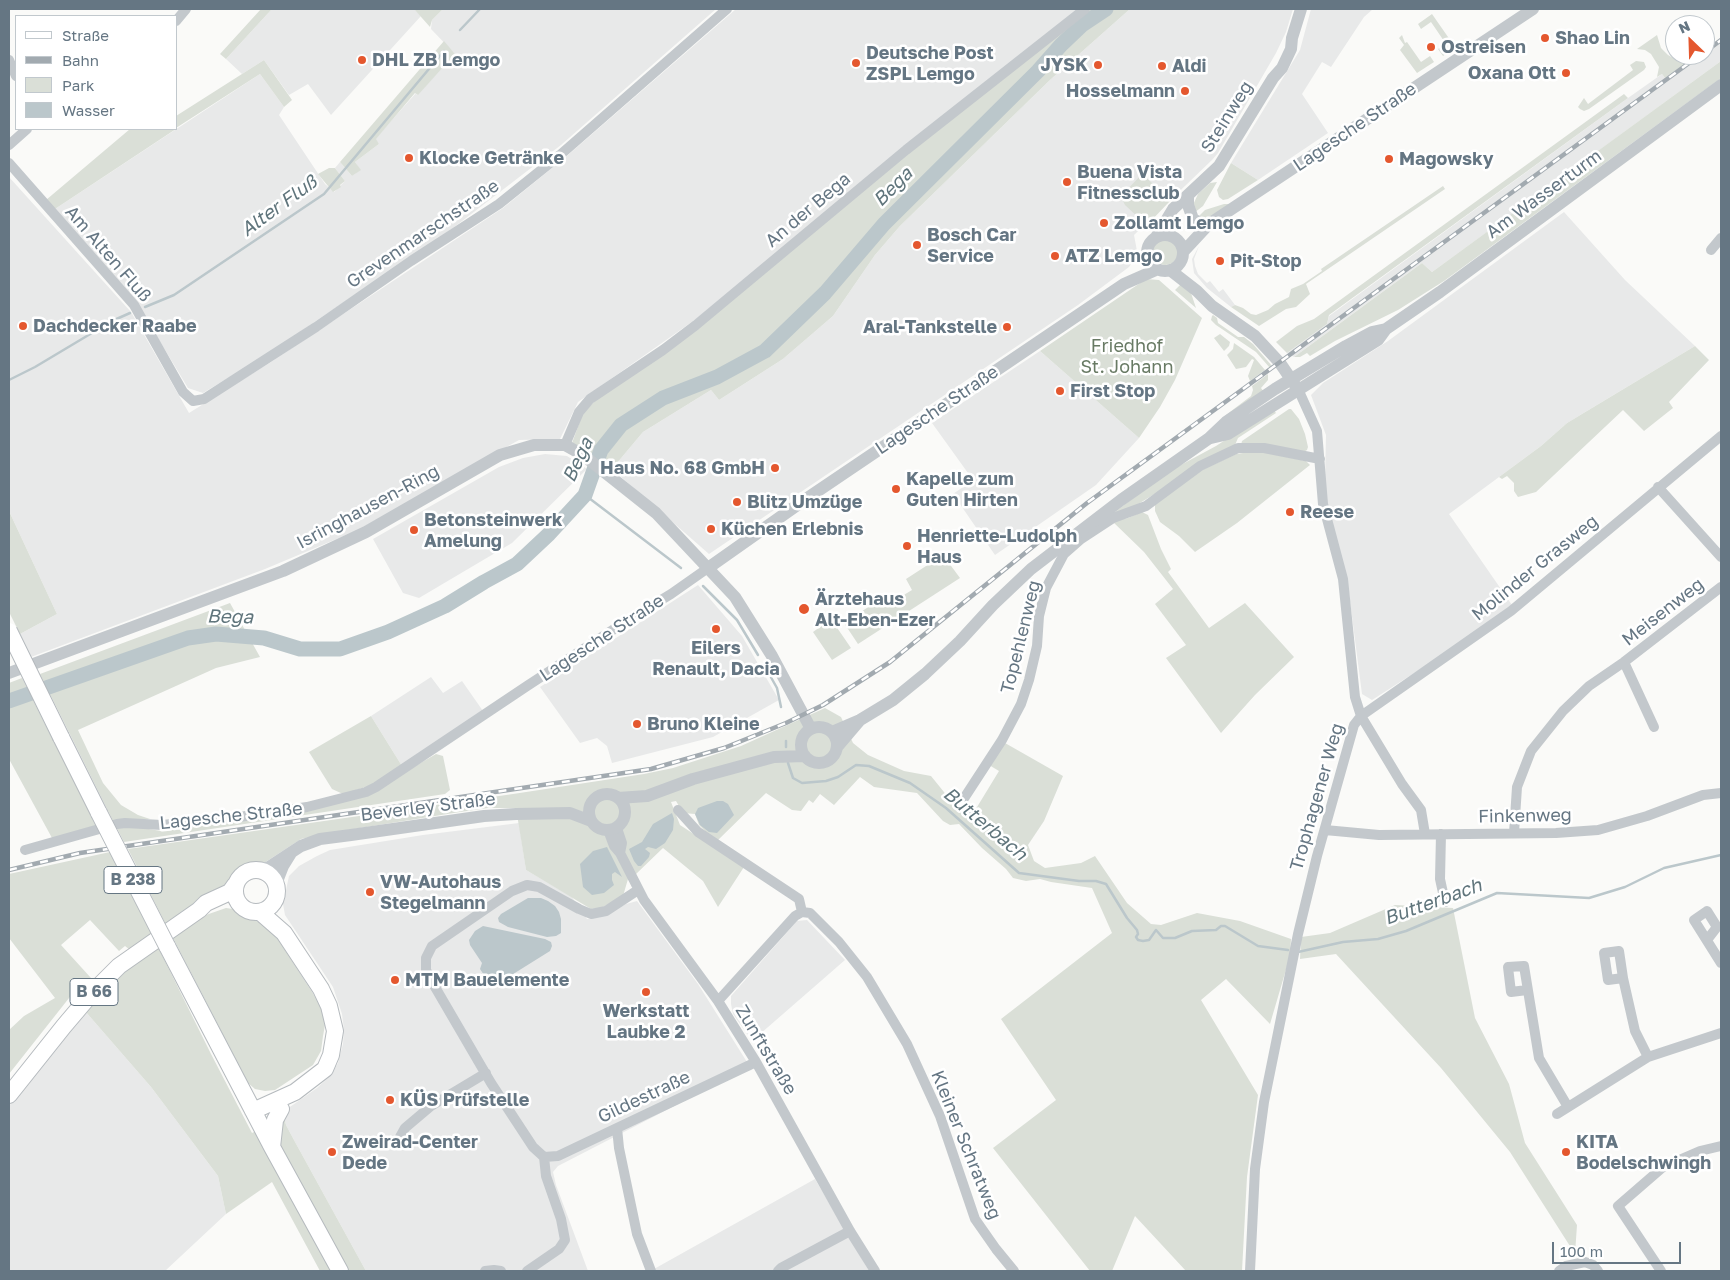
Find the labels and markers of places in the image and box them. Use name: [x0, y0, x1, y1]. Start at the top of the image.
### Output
place label: Shao Lin: [1555, 27, 1630, 49]
marker: Shao Lin: [1539, 32, 1551, 44]
place label: Ostreisen: [1441, 36, 1526, 58]
marker: Ostreisen: [1425, 41, 1437, 53]
place label: Deutsche Post ZSPL Lemgo: [866, 42, 994, 84]
place label: DHL ZB Lemgo: [372, 49, 500, 71]
marker: DHL ZB Lemgo: [356, 54, 368, 66]
place label: JYSK: [1041, 54, 1088, 76]
place label: Aldi: [1172, 55, 1207, 77]
marker: Deutsche Post ZSPL Lemgo: [850, 57, 862, 69]
marker: JYSK: [1092, 59, 1104, 71]
marker: Aldi: [1156, 60, 1168, 72]
place label: Oxana Ott: [1468, 62, 1556, 84]
marker: Oxana Ott: [1560, 67, 1572, 79]
place label: Hosselmann: [1066, 80, 1175, 102]
marker: Hosselmann: [1179, 85, 1191, 97]
place label: Klocke Getränke: [419, 147, 564, 169]
place label: Magowsky: [1399, 148, 1494, 170]
marker: Klocke Getränke: [403, 152, 415, 164]
marker: Magowsky: [1383, 153, 1395, 165]
place label: Buena Vista Fitnessclub: [1077, 161, 1182, 203]
marker: Buena Vista Fitnessclub: [1061, 176, 1073, 188]
place label: Zollamt Lemgo: [1114, 212, 1244, 234]
marker: Zollamt Lemgo: [1098, 217, 1110, 229]
place label: Bosch Car Service: [927, 224, 1017, 266]
marker: Bosch Car Service: [911, 239, 923, 251]
place label: ATZ Lemgo: [1065, 245, 1163, 267]
marker: ATZ Lemgo: [1049, 250, 1061, 262]
place label: Pit-Stop: [1230, 250, 1302, 272]
marker: Pit-Stop: [1214, 255, 1226, 267]
place label: Dachdecker Raabe: [33, 315, 197, 337]
place label: Aral-Tankstelle: [863, 316, 997, 338]
marker: Dachdecker Raabe: [17, 320, 29, 332]
marker: Aral-Tankstelle: [1001, 321, 1013, 333]
place label: First Stop: [1070, 380, 1155, 402]
marker: First Stop: [1054, 385, 1066, 397]
place label: Haus No. 68 GmbH: [600, 457, 765, 479]
marker: Haus No. 68 GmbH: [769, 462, 781, 474]
place label: Kapelle zum Guten Hirten: [906, 468, 1018, 510]
marker: Kapelle zum Guten Hirten: [890, 483, 902, 495]
place label: Blitz Umzüge: [747, 491, 862, 513]
marker: Blitz Umzüge: [731, 496, 743, 508]
place label: Reese: [1300, 501, 1354, 523]
marker: Reese: [1284, 506, 1296, 518]
place label: Betonsteinwerk Amelung: [424, 509, 562, 552]
place label: Küchen Erlebnis: [721, 518, 864, 540]
marker: Küchen Erlebnis: [705, 523, 717, 535]
marker: Betonsteinwerk Amelung: [408, 524, 420, 536]
place label: Henriette-Ludolph Haus: [917, 525, 1077, 568]
marker: Henriette-Ludolph Haus: [901, 540, 913, 552]
place label: Ärztehaus Alt-Eben-Ezer: [815, 588, 936, 630]
marker: Ärztehaus Alt-Eben-Ezer: [797, 602, 811, 616]
marker: Eilers Renault, Dacia: [710, 623, 722, 635]
place label: Eilers Renault, Dacia: [652, 637, 780, 680]
place label: Bruno Kleine: [647, 713, 760, 735]
marker: Bruno Kleine: [631, 718, 643, 730]
place label: VW-Autohaus Stegelmann: [380, 871, 501, 914]
marker: VW-Autohaus Stegelmann: [364, 886, 376, 898]
place label: MTM Bauelemente: [405, 969, 569, 991]
marker: MTM Bauelemente: [389, 974, 401, 986]
marker: Werkstatt Laubke 2: [640, 986, 652, 998]
place label: Werkstatt Laubke 2: [603, 1000, 689, 1042]
place label: KÜS Prüfstelle: [400, 1089, 529, 1111]
marker: KÜS Prüfstelle: [384, 1094, 396, 1106]
place label: Zweirad-Center Dede: [342, 1131, 478, 1174]
place label: KITA Bodelschwingh: [1576, 1131, 1711, 1174]
marker: Zweirad-Center Dede: [326, 1146, 338, 1158]
marker: KITA Bodelschwingh: [1560, 1146, 1572, 1158]

